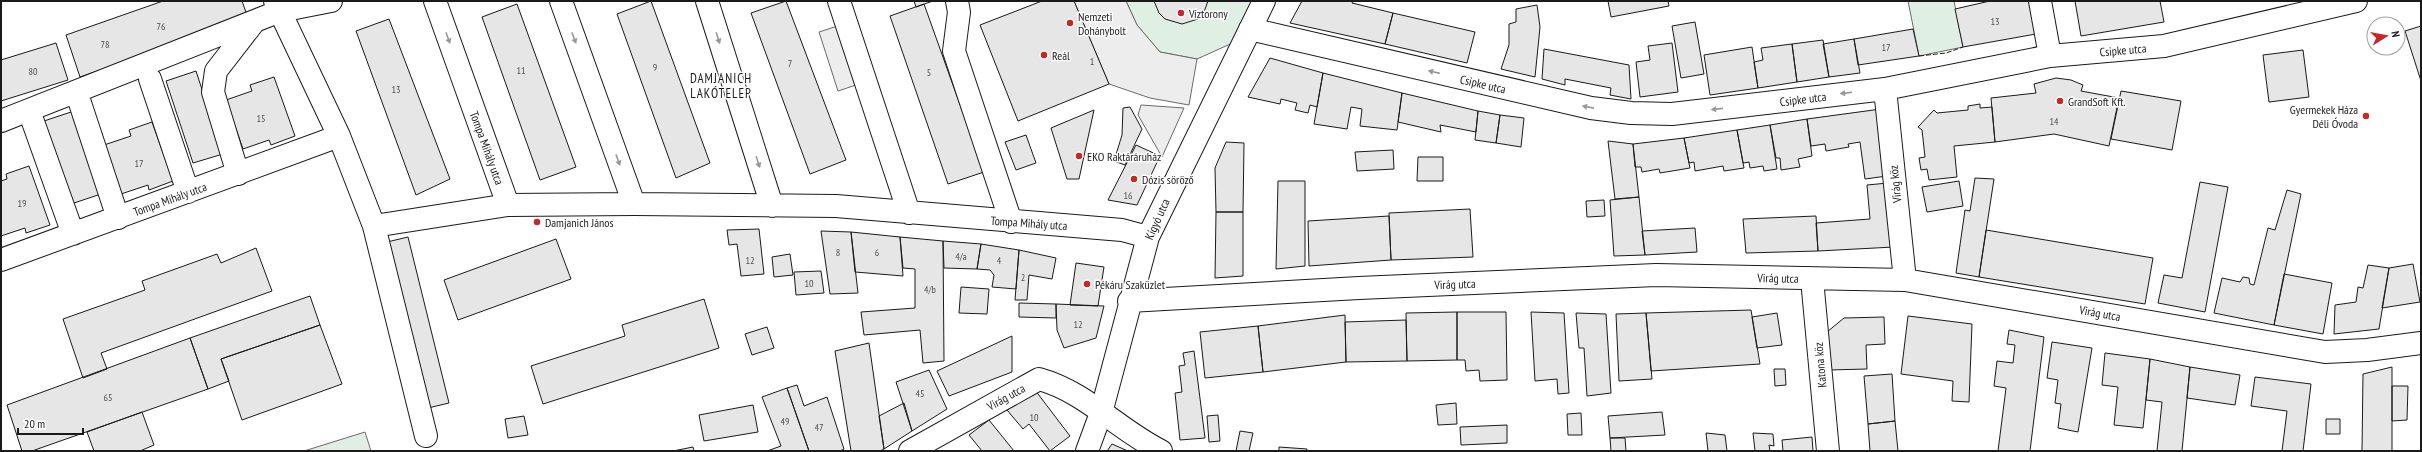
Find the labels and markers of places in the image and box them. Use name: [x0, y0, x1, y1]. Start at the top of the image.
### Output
place label: Víztorony: [1188, 6, 1228, 21]
marker: Víztorony: [1176, 8, 1186, 18]
place label: Nemzeti Dohánybolt: [1078, 9, 1127, 38]
marker: Nemzeti Dohánybolt: [1065, 18, 1075, 28]
place label: Reál: [1052, 48, 1070, 63]
marker: Reál: [1039, 50, 1049, 60]
place label: GrandSoft Kft.: [2068, 94, 2126, 109]
marker: GrandSoft Kft.: [2055, 96, 2065, 106]
place label: Gyermekek Háza Déli Óvoda: [2290, 102, 2358, 131]
marker: Gyermekek Háza Déli Óvoda: [2361, 111, 2371, 121]
place label: EKO Raktáráruház: [1087, 149, 1161, 164]
marker: EKO Raktáráruház: [1074, 151, 1084, 161]
place label: Dózis söröző: [1142, 172, 1194, 187]
marker: Dózis söröző: [1129, 174, 1139, 184]
place label: Damjanich János: [545, 215, 613, 230]
marker: Damjanich János: [532, 217, 542, 227]
place label: Pékáru Szaküzlet: [1095, 277, 1166, 292]
marker: Pékáru Szaküzlet: [1082, 279, 1092, 289]

